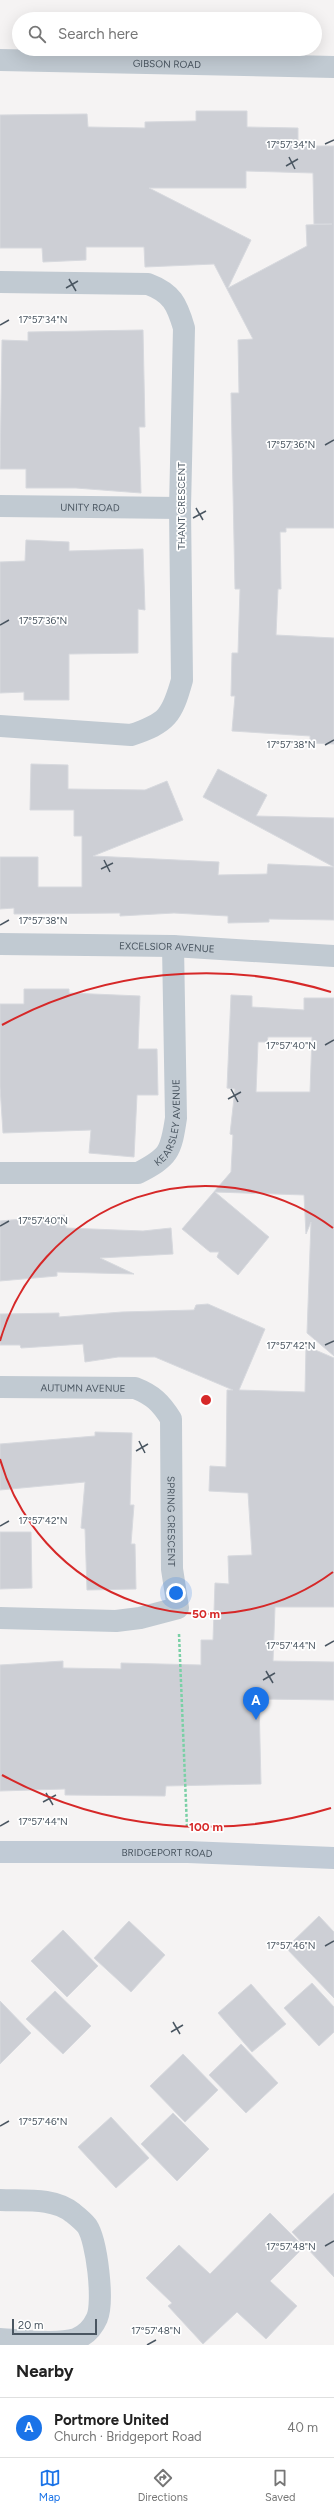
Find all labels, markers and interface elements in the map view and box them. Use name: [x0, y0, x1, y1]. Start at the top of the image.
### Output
search box: [12, 12, 322, 56]
icon: search: [26, 23, 48, 45]
text: Search here: [58, 25, 138, 43]
street label: GIBSON ROAD: [133, 56, 201, 71]
text: 17°57'34"N: [267, 138, 315, 151]
text: 17°57'34"N: [19, 313, 67, 326]
text: 17°57'36"N: [267, 438, 315, 451]
street label: THANT CRESCENT: [175, 462, 188, 550]
street label: UNITY ROAD: [60, 500, 120, 514]
text: 17°57'36"N: [19, 614, 67, 627]
text: 17°57'38"N: [267, 738, 315, 751]
text: 17°57'38"N: [19, 914, 67, 927]
street label: EXCELSIOR AVENUE: [119, 939, 215, 955]
text: 17°57'40"N: [266, 1039, 316, 1052]
street label: KEARSLEY AVENUE: [151, 1079, 183, 1169]
text: 17°57'40"N: [18, 1214, 68, 1227]
text: 17°57'42"N: [266, 1339, 316, 1352]
street label: AUTUMN AVENUE: [40, 1381, 126, 1394]
centre of rings: [199, 1393, 213, 1407]
street label: SPRING CRESCENT: [165, 1476, 178, 1567]
text: 17°57'42"N: [18, 1514, 68, 1527]
your location: [166, 1583, 186, 1603]
text: 50 m: [192, 1607, 220, 1621]
text: 17°57'44"N: [266, 1639, 316, 1652]
pin: A: [243, 1687, 269, 1720]
text: 17°57'44"N: [18, 1815, 68, 1828]
text: 100 m: [189, 1820, 223, 1834]
street label: BRIDGEPORT ROAD: [121, 1846, 213, 1860]
text: 17°57'46"N: [266, 1939, 316, 1952]
text: 17°57'46"N: [18, 2115, 68, 2128]
text: 17°57'48"N: [266, 2240, 316, 2253]
scale bar: [12, 2317, 97, 2336]
text: 20 m: [18, 2319, 43, 2332]
text: 17°57'48"N: [131, 2324, 181, 2337]
text: Nearby: [16, 2361, 74, 2381]
text: Portmore United: [54, 2411, 169, 2429]
text: A: [24, 2420, 34, 2435]
text: 40 m: [287, 2420, 318, 2435]
text: Church · Bridgeport Road: [54, 2429, 202, 2444]
tab: Map: [39, 2467, 61, 2504]
tab: Directions: [138, 2467, 188, 2504]
tab: Saved: [265, 2467, 295, 2504]

